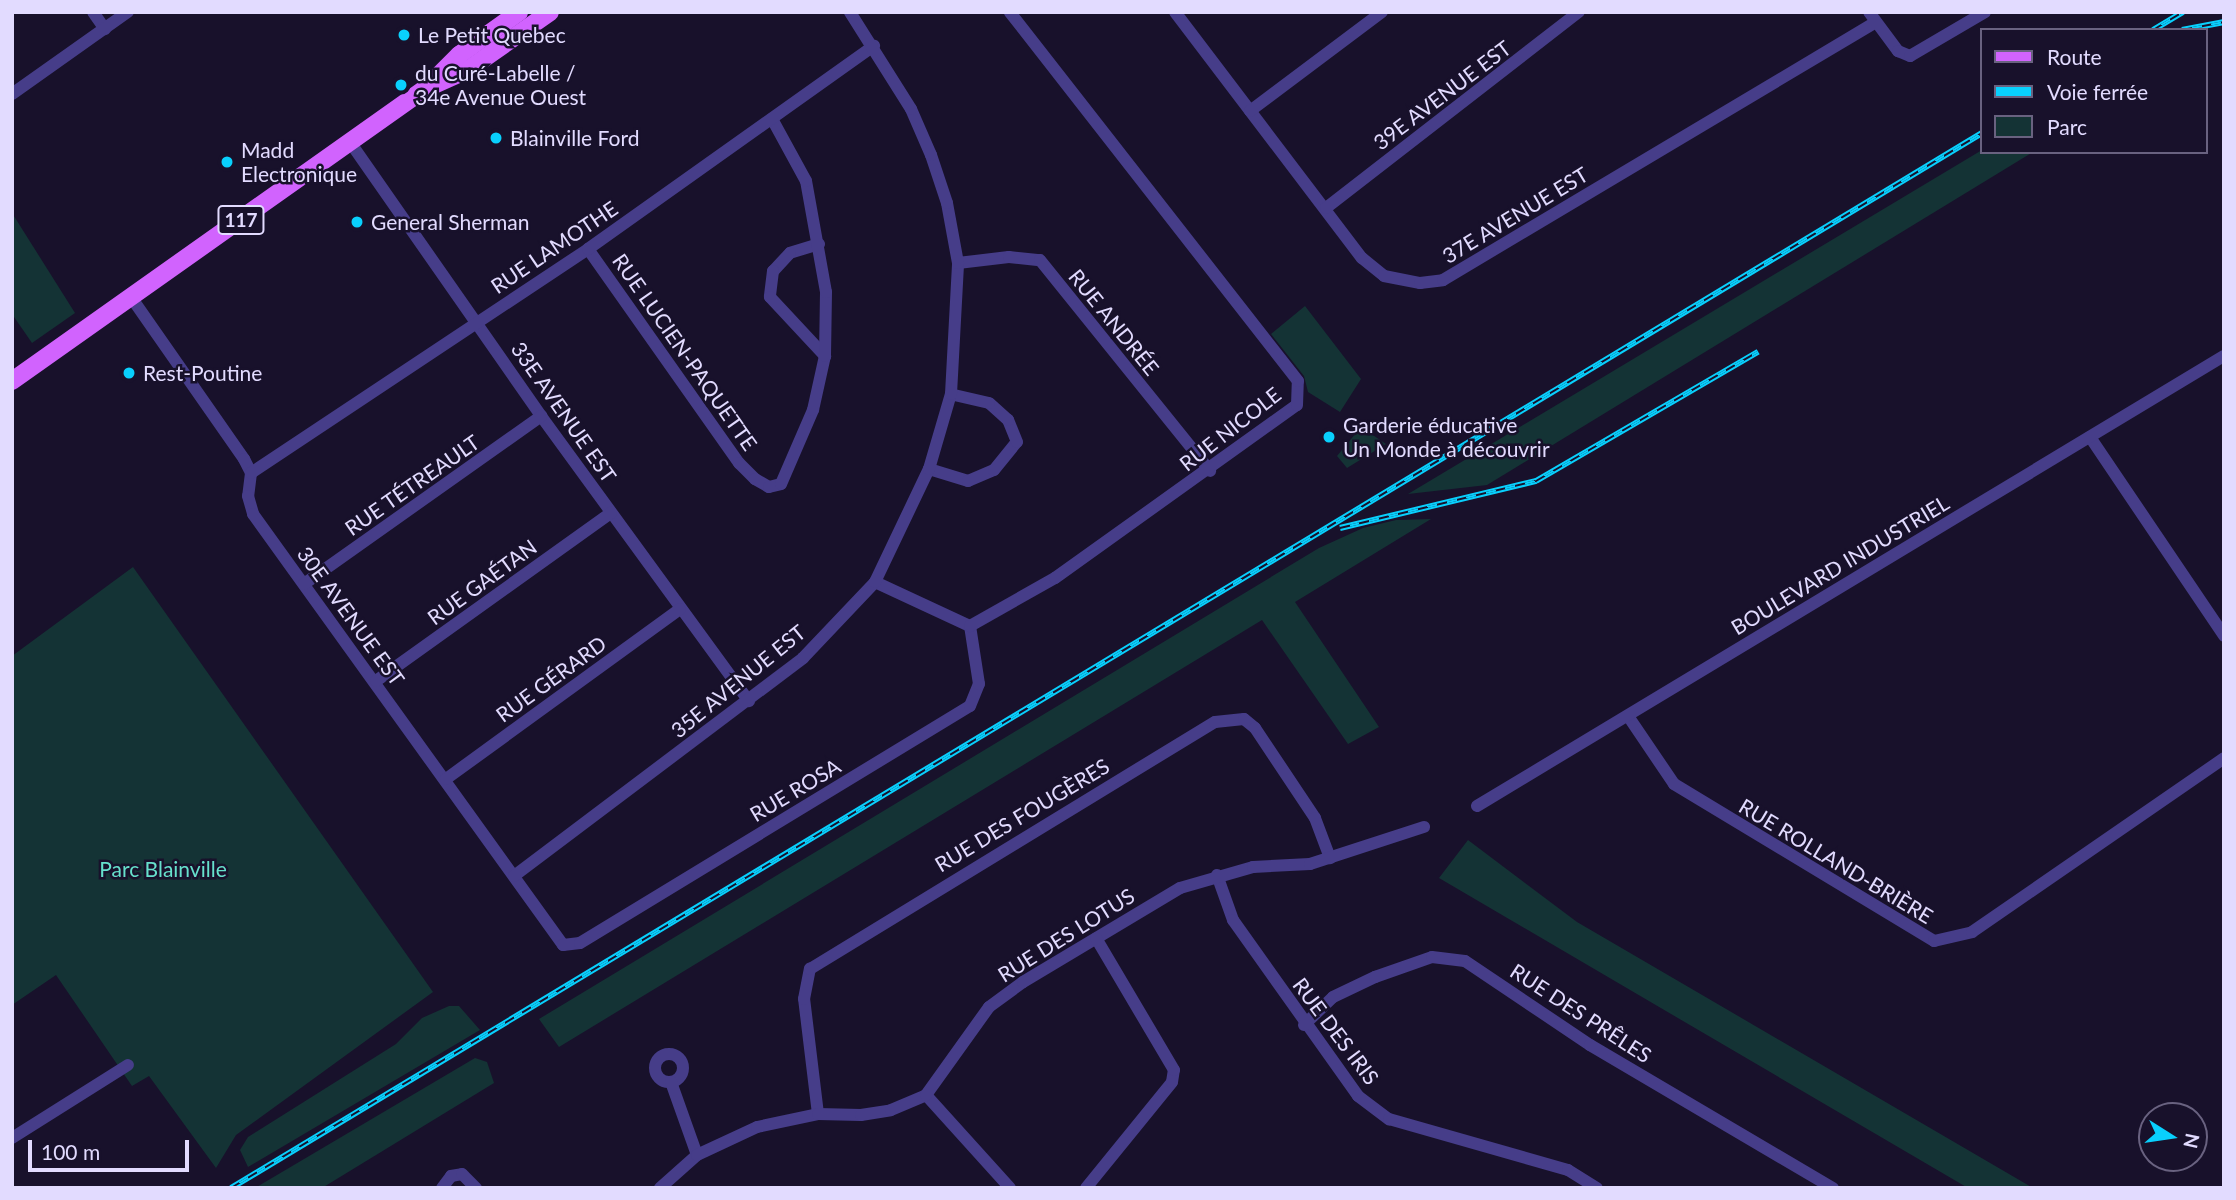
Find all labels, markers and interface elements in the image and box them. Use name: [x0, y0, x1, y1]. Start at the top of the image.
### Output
place label: Le Petit Quebec: [418, 22, 566, 48]
marker: Le Petit Quebec: [396, 27, 412, 43]
legend: [1980, 28, 2208, 154]
street label: 39E AVENUE EST: [1368, 35, 1516, 155]
text: Route: [2047, 44, 2102, 69]
place label: du Curé-Labelle / 34e Avenue Ouest: [415, 60, 587, 110]
marker: du Curé-Labelle / 34e Avenue Ouest: [393, 77, 409, 93]
text: Voie ferrée: [2047, 79, 2148, 104]
text: Parc: [2047, 114, 2087, 139]
place label: Blainville Ford: [510, 125, 639, 151]
marker: Blainville Ford: [488, 130, 504, 146]
place label: Madd Electronique: [241, 137, 357, 187]
marker: Madd Electronique: [219, 154, 235, 170]
street label: 37E AVENUE EST: [1437, 161, 1593, 269]
street label: RUE LAMOTHE: [486, 195, 622, 299]
road number: 117: [216, 204, 266, 235]
place label: General Sherman: [371, 209, 529, 235]
marker: General Sherman: [349, 214, 365, 230]
street label: RUE LUCIEN-PAQUETTE: [607, 249, 763, 455]
street label: RUE ANDRÉE: [1063, 264, 1165, 380]
street label: 33E AVENUE EST: [506, 337, 622, 487]
place label: Rest-Poutine: [143, 360, 262, 386]
marker: Rest-Poutine: [121, 365, 137, 381]
street label: RUE NICOLE: [1174, 382, 1286, 476]
place label: Garderie éducative Un Monde à découvrir: [1343, 412, 1550, 462]
street label: RUE TÉTREAULT: [340, 429, 484, 541]
marker: Garderie éducative Un Monde à découvrir: [1321, 429, 1337, 445]
street label: BOULEVARD INDUSTRIEL: [1727, 490, 1953, 640]
street label: RUE GAÉTAN: [423, 534, 541, 630]
street label: 30E AVENUE EST: [292, 541, 410, 691]
street label: 35E AVENUE EST: [665, 619, 811, 743]
street label: RUE GÉRARD: [491, 631, 611, 727]
street label: RUE ROSA: [745, 753, 845, 827]
street label: RUE DES FOUGÈRES: [930, 753, 1114, 877]
street label: RUE ROLLAND-BRIÈRE: [1735, 793, 1937, 929]
park label: Parc Blainville: [99, 856, 227, 882]
street label: RUE DES LOTUS: [993, 883, 1139, 987]
street label: RUE DES PRÊLES: [1506, 958, 1656, 1068]
street label: RUE DES IRIS: [1288, 973, 1384, 1089]
north arrow: [2138, 1102, 2208, 1172]
scale bar: [32, 1126, 192, 1170]
text: N: [2179, 1131, 2205, 1151]
text: 100 m: [41, 1139, 100, 1164]

